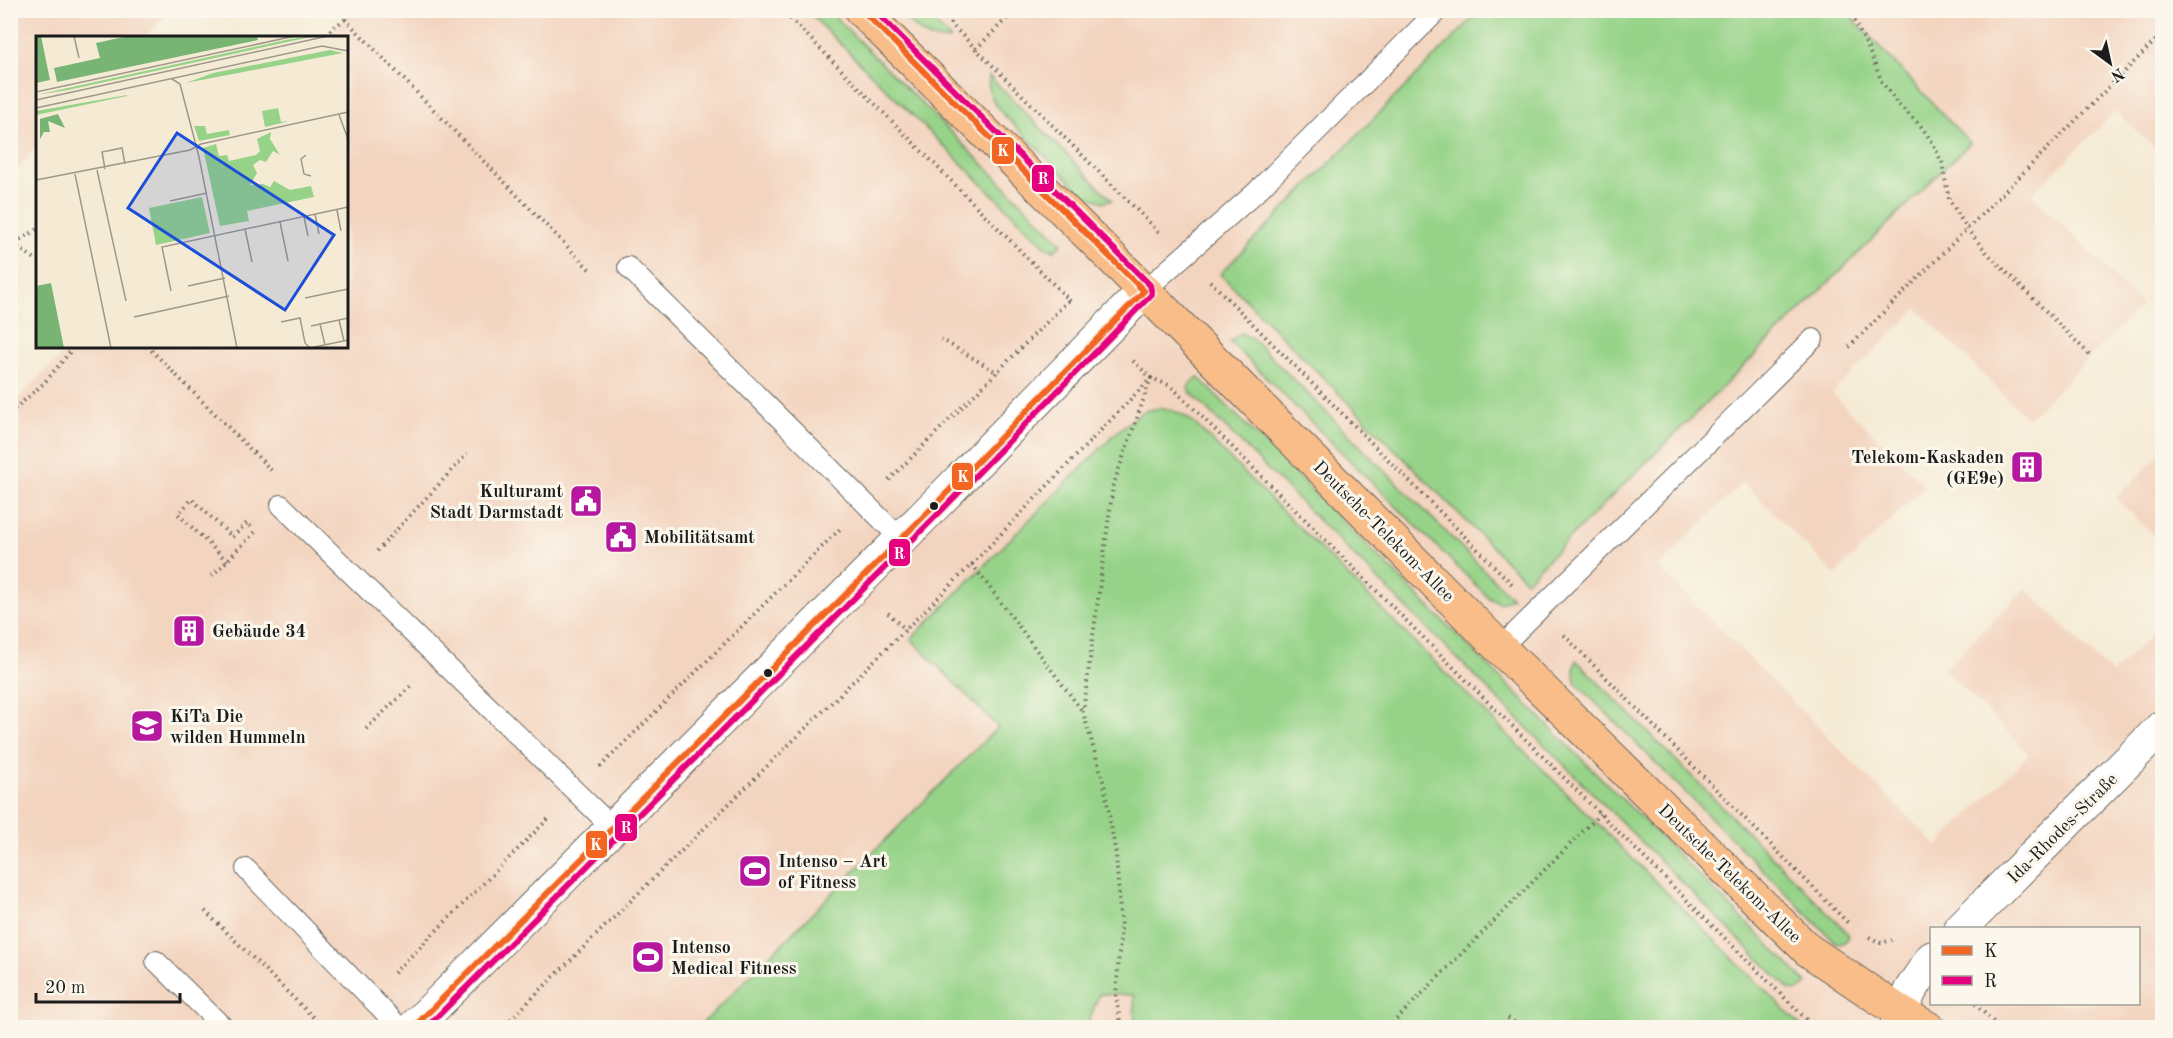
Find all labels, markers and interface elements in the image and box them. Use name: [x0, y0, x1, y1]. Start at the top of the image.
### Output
north arrow: [2080, 33, 2140, 93]
inset map: [36, 36, 348, 348]
text: N: [2107, 64, 2127, 84]
line badge: K: [991, 136, 1015, 165]
text: K: [997, 144, 1009, 160]
line badge: R: [1031, 164, 1055, 193]
text: R: [1037, 172, 1049, 188]
place label: Telekom-Kaskaden (GE9e): [1851, 449, 2004, 488]
building icon: Telekom-Kaskaden (GE9e): [2009, 449, 2045, 485]
street label: Deutsche-Telekom-Allee: [1309, 458, 1457, 606]
line badge: K: [951, 462, 974, 491]
text: K: [957, 470, 969, 486]
place label: Kulturamt Stadt Darmstadt: [430, 483, 563, 522]
public building icon: Kulturamt Stadt Darmstadt: [568, 483, 604, 519]
unlabelled marker: [928, 500, 940, 512]
public building icon: Mobilitätsamt: [603, 519, 639, 555]
place label: Mobilitätsamt: [644, 529, 755, 547]
line badge: R: [888, 538, 911, 567]
text: R: [893, 547, 905, 563]
building icon: Gebäude 34: [171, 613, 207, 649]
place label: Gebäude 34: [212, 623, 306, 641]
unlabelled marker: [762, 667, 774, 679]
school or university icon: KiTa Die wilden Hummeln: [129, 708, 165, 744]
place label: KiTa Die wilden Hummeln: [170, 708, 306, 747]
street label: Ida-Rhodes-Straße: [2004, 770, 2121, 887]
street label: Deutsche-Telekom-Allee: [1654, 801, 1804, 947]
line badge: R: [614, 813, 638, 842]
text: R: [620, 821, 632, 837]
line badge: K: [585, 830, 608, 859]
text: K: [590, 838, 602, 854]
sports icon: Intenso – Art of Fitness: [737, 853, 773, 889]
place label: Intenso – Art of Fitness: [778, 853, 887, 892]
legend: [1930, 927, 2140, 1005]
sports icon: Intenso Medical Fitness: [630, 939, 666, 975]
place label: Intenso Medical Fitness: [671, 939, 797, 978]
text: K: [1984, 943, 1998, 961]
scale bar: [36, 966, 180, 1004]
text: R: [1984, 973, 1997, 991]
text: 20 m: [45, 979, 85, 997]

